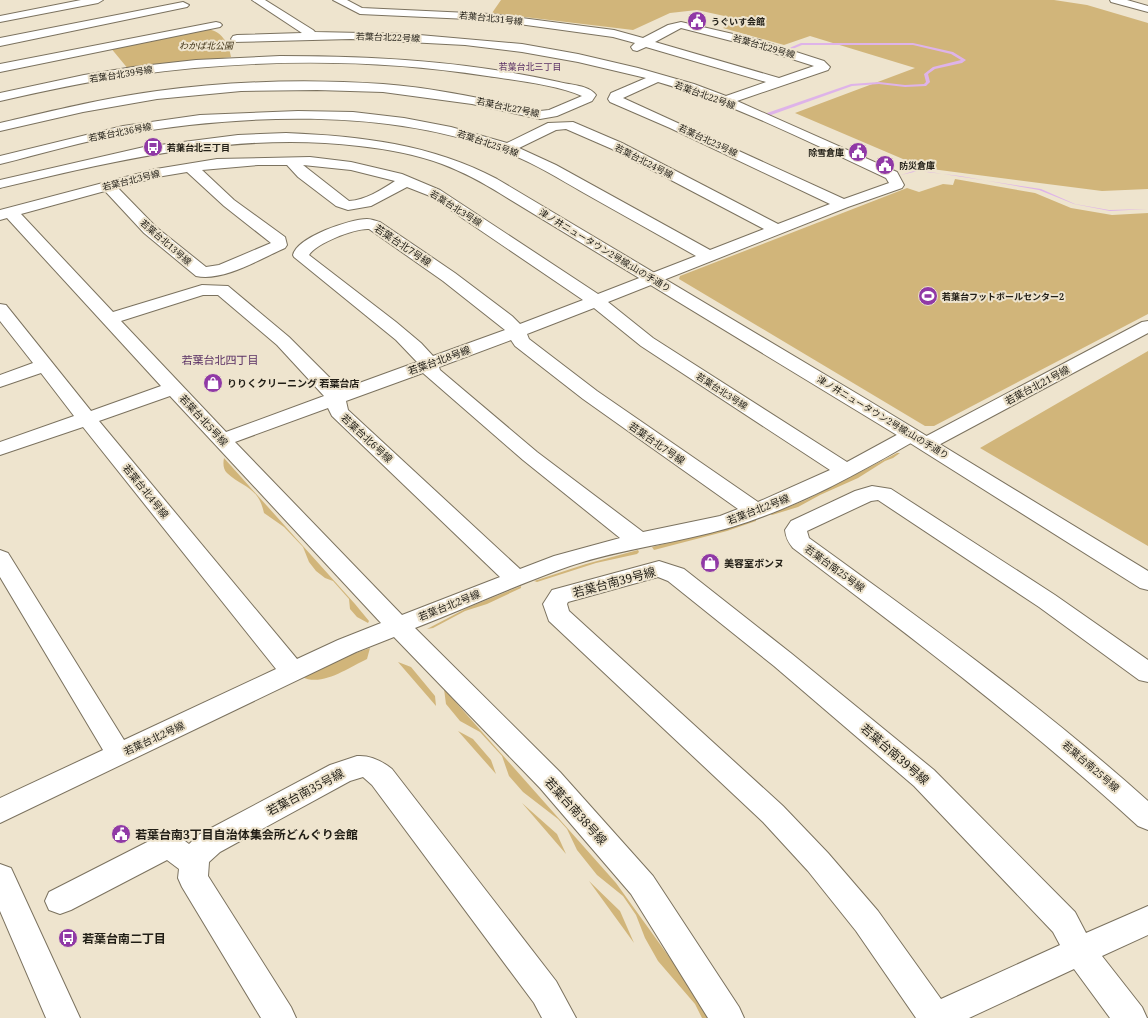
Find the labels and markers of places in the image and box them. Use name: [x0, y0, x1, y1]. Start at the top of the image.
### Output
public building icon: うぐいす会館: [686, 10, 708, 32]
place label: うぐいす会館: [711, 15, 765, 28]
bus stop icon: 若葉台北三丁目: [142, 136, 164, 158]
place label: 若葉台北三丁目: [166, 141, 230, 154]
public building icon: 除雪倉庫: [847, 141, 869, 163]
place label: 除雪倉庫: [808, 146, 844, 159]
public building icon: 防災倉庫: [874, 154, 896, 176]
place label: 防災倉庫: [899, 159, 935, 172]
sports icon: 若葉台フットボールセンター2: [917, 285, 939, 307]
place label: 若葉台フットボールセンター2: [941, 290, 1064, 303]
shop icon: りりくクリーニング 若葉台店: [202, 372, 224, 394]
place label: りりくクリーニング 若葉台店: [227, 376, 360, 390]
shop icon: 美容室ボンヌ: [699, 552, 721, 574]
place label: 美容室ボンヌ: [724, 556, 784, 570]
public building icon: 若葉台南3丁目自治体集会所どんぐり会館: [110, 823, 132, 845]
place label: 若葉台南3丁目自治体集会所どんぐり会館: [135, 826, 358, 843]
bus stop icon: 若葉台南二丁目: [57, 927, 79, 949]
place label: 若葉台南二丁目: [82, 930, 166, 947]

